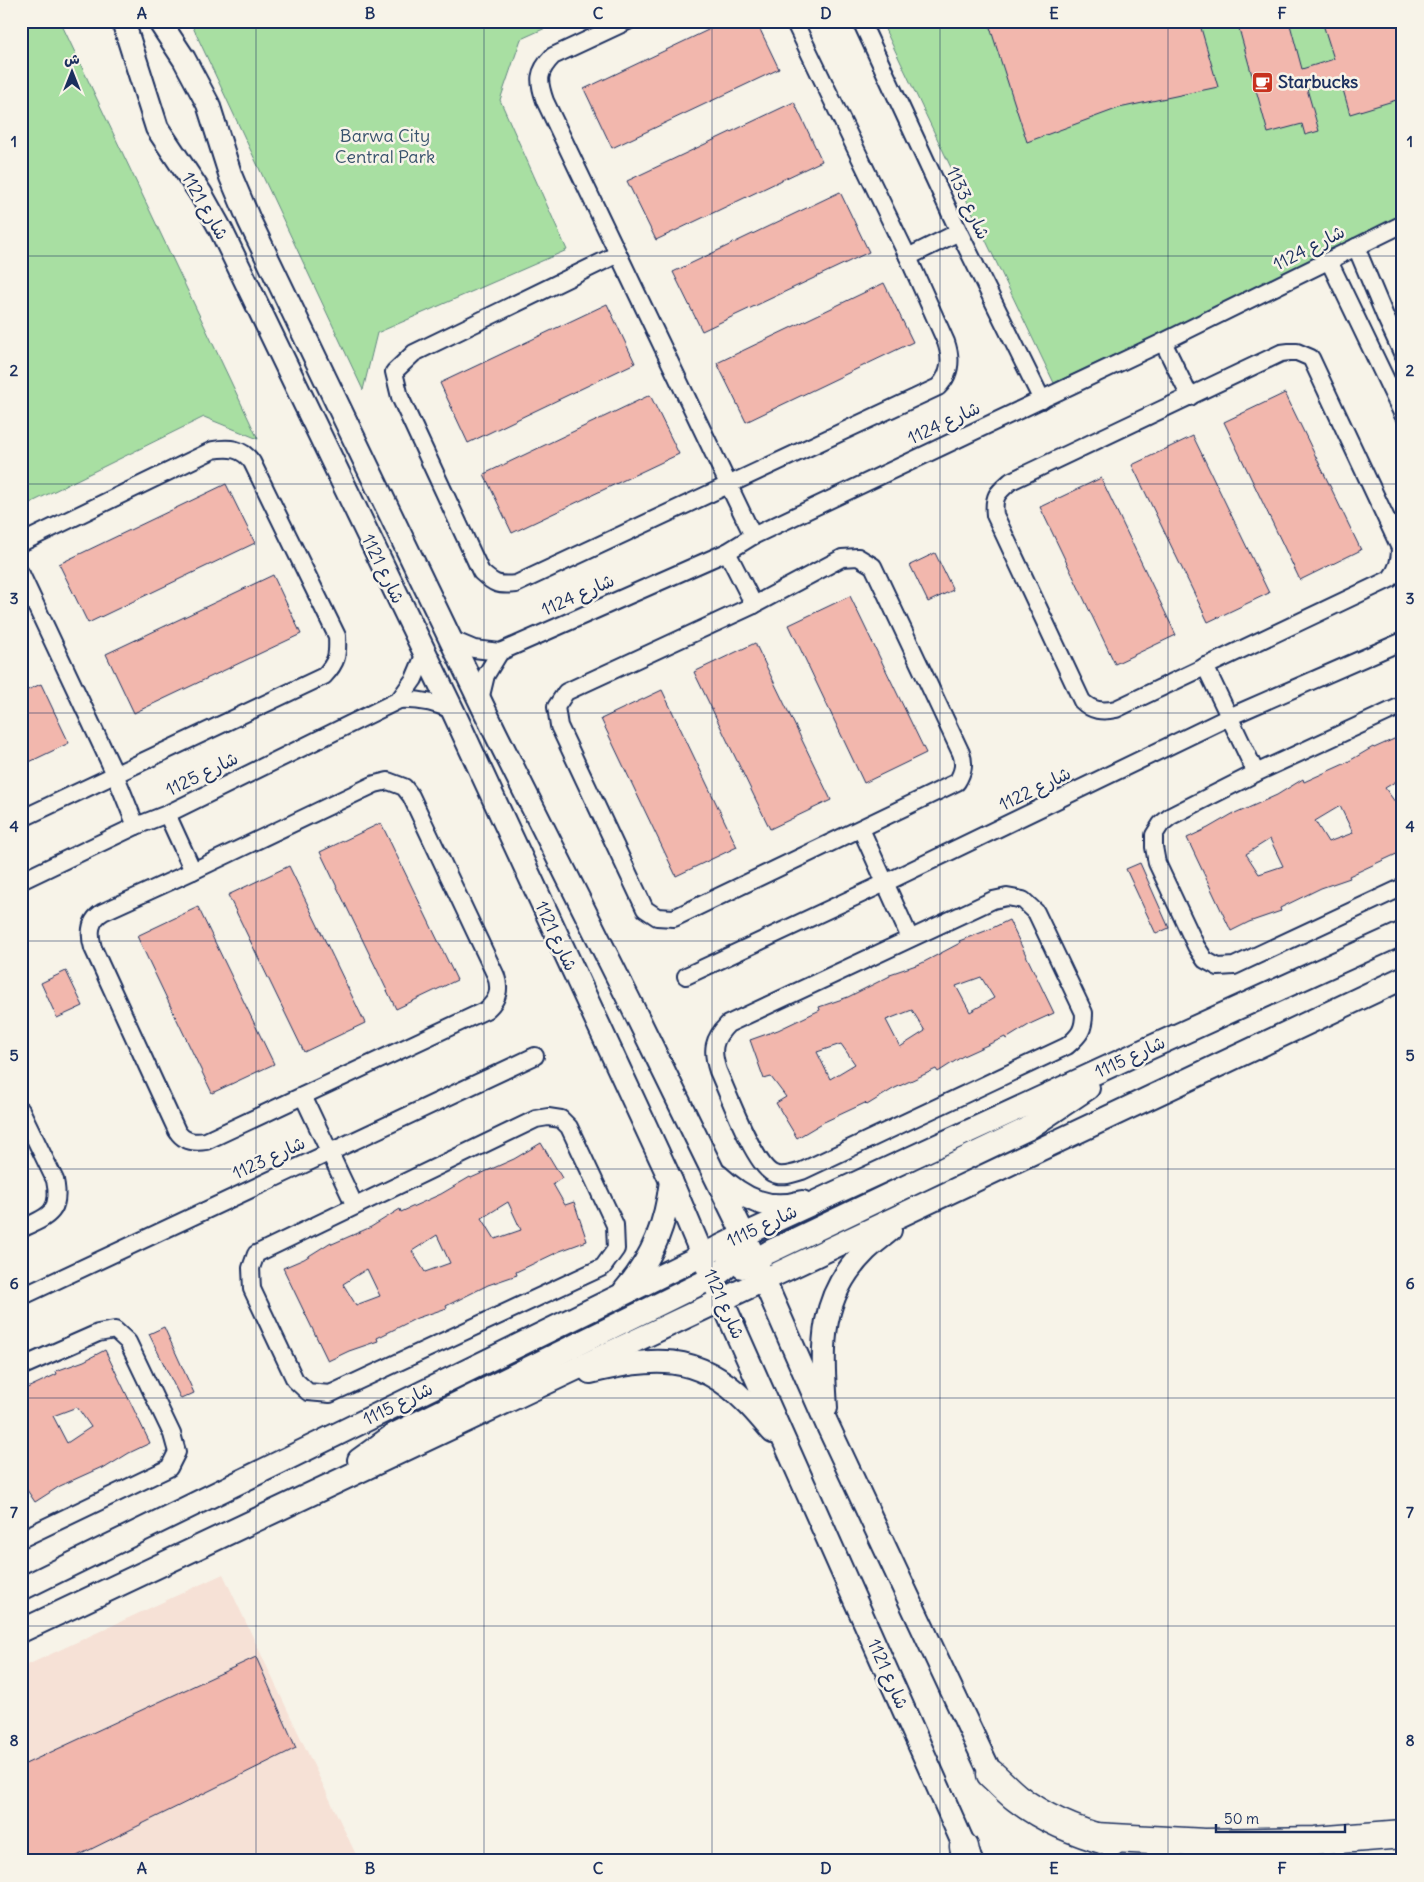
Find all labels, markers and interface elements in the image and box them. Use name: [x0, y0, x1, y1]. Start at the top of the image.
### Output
text: A: [137, 3, 147, 23]
text: B: [365, 3, 376, 23]
text: C: [593, 3, 604, 23]
text: D: [820, 3, 832, 23]
text: E: [1049, 3, 1059, 23]
text: F: [1277, 3, 1287, 23]
north arrow: [48, 48, 98, 98]
text: ش: [64, 50, 80, 68]
cafe icon: Starbucks: [1250, 70, 1274, 94]
place label: Starbucks: [1278, 70, 1358, 93]
park label: Barwa City Central Park: [335, 124, 435, 168]
text: 1: [11, 131, 17, 151]
text: 1: [1407, 131, 1413, 151]
street label: شارع 1133: [941, 163, 995, 243]
street label: شارع 1121: [176, 168, 234, 244]
street label: شارع 1124: [1269, 220, 1349, 276]
text: 2: [10, 360, 19, 380]
text: 2: [1406, 360, 1415, 380]
street label: شارع 1124: [904, 396, 984, 450]
street label: شارع 1121: [356, 530, 410, 608]
street label: شارع 1124: [538, 568, 618, 622]
text: 3: [9, 588, 19, 608]
text: 3: [1405, 588, 1415, 608]
street label: شارع 1125: [162, 746, 242, 802]
street label: شارع 1122: [995, 761, 1075, 817]
text: 4: [9, 816, 19, 836]
text: 4: [1405, 816, 1415, 836]
street label: شارع 1121: [529, 897, 583, 975]
street label: شارع 1115: [1091, 1030, 1169, 1084]
text: 5: [9, 1045, 19, 1065]
text: 5: [1405, 1045, 1415, 1065]
street label: شارع 1123: [229, 1131, 309, 1185]
street label: شارع 1115: [723, 1199, 801, 1253]
street label: شارع 1121: [698, 1265, 750, 1343]
text: 6: [9, 1273, 19, 1293]
text: 6: [1405, 1273, 1415, 1293]
street label: شارع 1115: [359, 1377, 437, 1431]
text: 7: [10, 1502, 18, 1522]
text: 7: [1406, 1502, 1414, 1522]
street label: شارع 1121: [862, 1635, 914, 1713]
text: 8: [9, 1730, 19, 1750]
text: 8: [1405, 1730, 1415, 1750]
scale bar: [1216, 1802, 1345, 1834]
text: 50 m: [1224, 1809, 1259, 1828]
text: A: [137, 1858, 147, 1878]
text: B: [365, 1858, 376, 1878]
text: C: [593, 1858, 604, 1878]
text: D: [820, 1858, 832, 1878]
text: E: [1049, 1858, 1059, 1878]
text: F: [1277, 1858, 1287, 1878]

